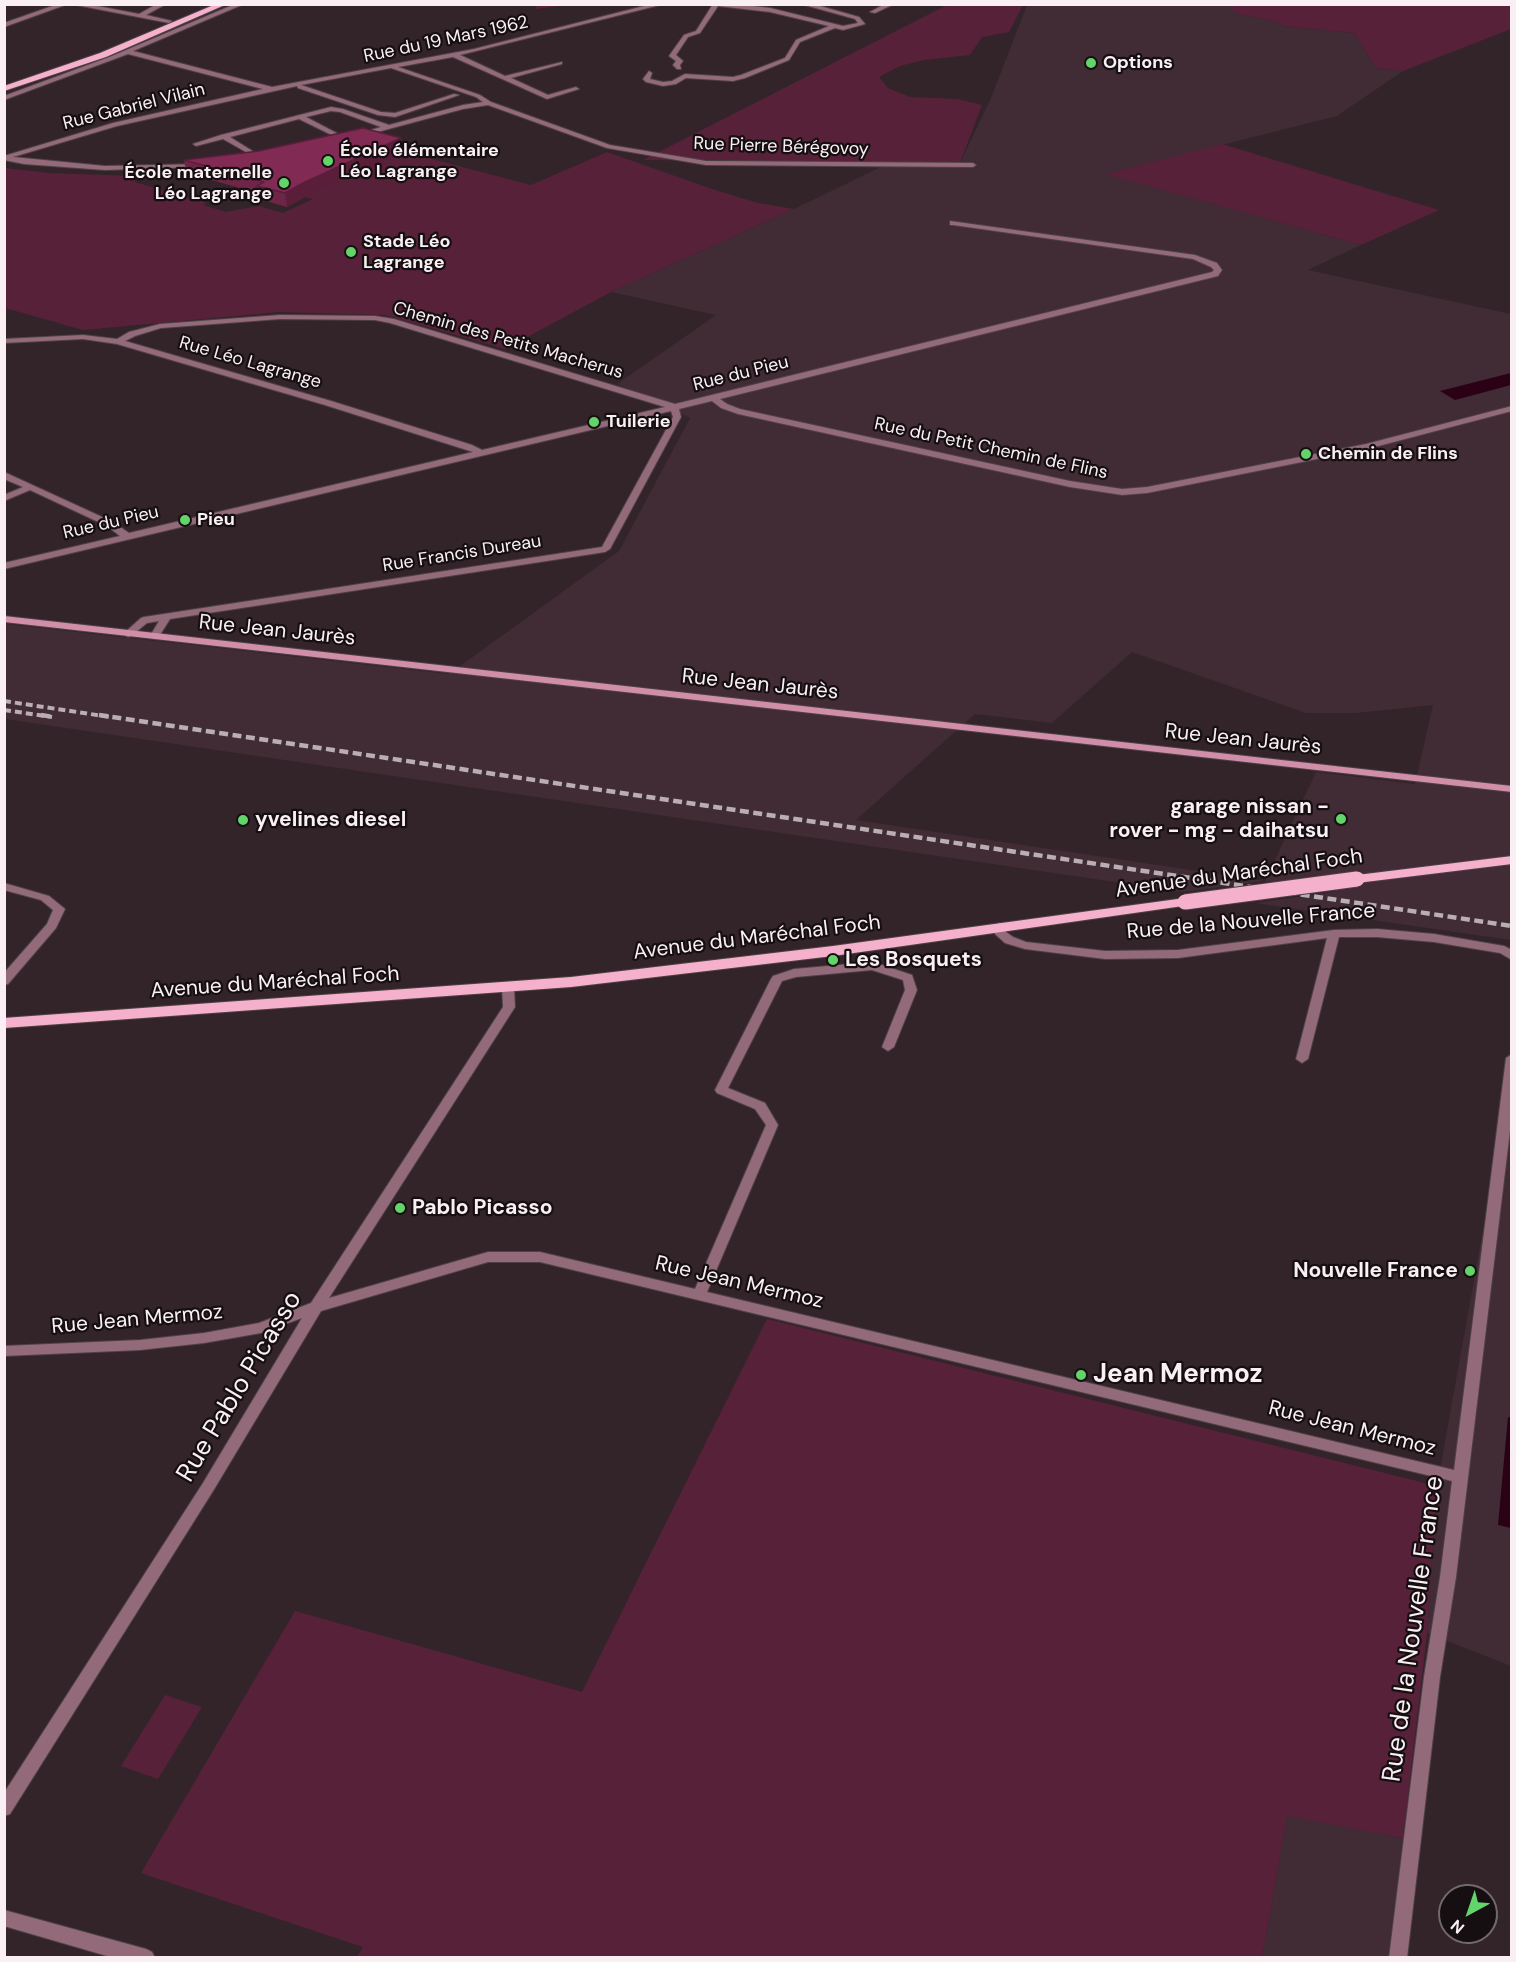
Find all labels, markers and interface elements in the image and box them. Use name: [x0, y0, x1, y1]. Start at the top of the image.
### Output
street label: Rue du 19 Mars 1962: [362, 12, 530, 68]
place label: Options: [1103, 52, 1173, 74]
marker: Options: [1084, 56, 1098, 70]
street label: Rue Gabriel Vilain: [61, 79, 207, 135]
street label: Rue Pierre Bérégovoy: [693, 133, 869, 161]
place label: École élémentaire Léo Lagrange: [340, 140, 499, 182]
marker: École élémentaire Léo Lagrange: [321, 154, 335, 168]
place label: École maternelle Léo Lagrange: [124, 162, 272, 204]
marker: École maternelle Léo Lagrange: [277, 176, 291, 190]
place label: Stade Léo Lagrange: [363, 231, 451, 274]
marker: Stade Léo Lagrange: [344, 245, 358, 259]
street label: Chemin des Petits Macherus: [391, 298, 625, 384]
street label: Rue Léo Lagrange: [176, 332, 324, 394]
street label: Rue du Pieu: [691, 352, 791, 396]
place label: Tuilerie: [606, 411, 671, 433]
street label: Rue du Petit Chemin de Flins: [872, 414, 1110, 484]
marker: Tuilerie: [587, 415, 601, 429]
place label: Chemin de Flins: [1318, 443, 1458, 465]
marker: Chemin de Flins: [1299, 447, 1313, 461]
street label: Rue du Pieu: [61, 501, 161, 545]
place label: Pieu: [197, 509, 235, 531]
marker: Pieu: [178, 513, 192, 527]
street label: Rue Francis Dureau: [381, 531, 543, 577]
street label: Rue Jean Jaurès: [197, 610, 357, 652]
street label: Rue Jean Jaurès: [680, 664, 840, 706]
street label: Rue Jean Jaurès: [1163, 719, 1323, 761]
place label: garage nissan - rover - mg - daihatsu: [1109, 794, 1329, 844]
place label: yvelines diesel: [255, 807, 406, 833]
marker: garage nissan - rover - mg - daihatsu: [1334, 812, 1348, 826]
marker: yvelines diesel: [236, 813, 250, 827]
street label: Avenue du Maréchal Foch: [1114, 844, 1364, 904]
street label: Rue de la Nouvelle France: [1126, 899, 1376, 945]
street label: Avenue du Maréchal Foch: [632, 910, 882, 966]
place label: Les Bosquets: [845, 947, 982, 973]
marker: Les Bosquets: [826, 953, 840, 967]
street label: Avenue du Maréchal Foch: [150, 962, 400, 1004]
place label: Pablo Picasso: [412, 1195, 552, 1221]
marker: Pablo Picasso: [393, 1201, 407, 1215]
street label: Rue Jean Mermoz: [653, 1251, 825, 1315]
place label: Nouvelle France: [1293, 1258, 1458, 1284]
marker: Nouvelle France: [1463, 1264, 1477, 1278]
street label: Rue Pablo Picasso: [171, 1286, 309, 1488]
street label: Rue Jean Mermoz: [50, 1300, 224, 1340]
place label: Jean Mermoz: [1093, 1359, 1262, 1391]
marker: Jean Mermoz: [1074, 1368, 1088, 1382]
street label: Rue Jean Mermoz: [1266, 1396, 1438, 1462]
street label: Rue de la Nouvelle France: [1377, 1474, 1451, 1784]
north arrow: [1438, 1884, 1498, 1944]
text: N: [1446, 1915, 1469, 1938]

